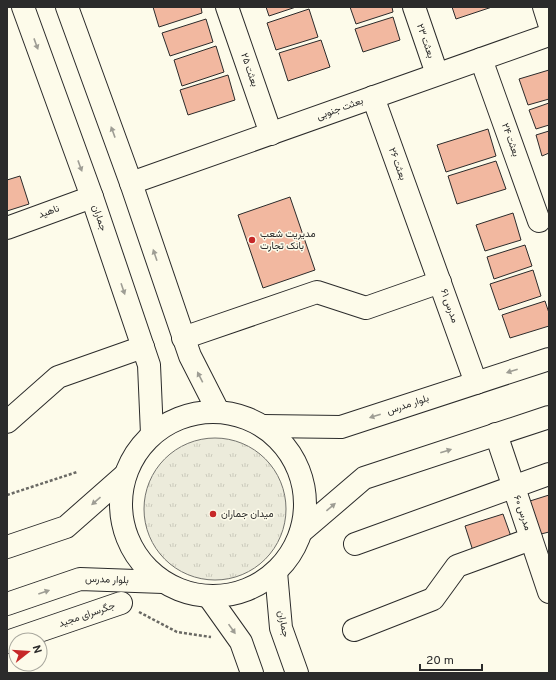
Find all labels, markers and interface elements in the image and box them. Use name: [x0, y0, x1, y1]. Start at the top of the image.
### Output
street label: بعثت ۲۳: [413, 22, 437, 60]
one-way arrow: [34, 38, 40, 50]
street label: بعثت ۲۵: [237, 51, 261, 89]
street label: بعثت جنوبی: [315, 95, 365, 123]
street label: بعثت ۲۴: [498, 121, 522, 159]
one-way arrow: [109, 126, 115, 138]
street label: بعثت ۲۶: [385, 146, 409, 182]
one-way arrow: [78, 160, 84, 172]
street label: ناهید: [37, 202, 61, 222]
street label: جماران: [88, 203, 110, 233]
place label: مدیریت شعب بانک تجارت: [260, 228, 316, 253]
marker: مدیریت شعب بانک تجارت: [247, 235, 257, 245]
one-way arrow: [152, 249, 158, 261]
one-way arrow: [120, 283, 126, 295]
street label: مدرس ۶۱: [437, 287, 461, 325]
one-way arrow: [506, 368, 518, 374]
one-way arrow: [197, 371, 204, 382]
street label: بلوار مدرس: [385, 392, 431, 418]
one-way arrow: [369, 413, 381, 419]
one-way arrow: [441, 448, 453, 454]
street label: مدرس ۶۰: [510, 494, 534, 532]
one-way arrow: [90, 496, 101, 505]
one-way arrow: [326, 502, 336, 511]
place label: میدان جماران: [221, 508, 274, 521]
marker: میدان جماران: [208, 509, 218, 519]
street label: بلوار مدرس: [85, 573, 129, 587]
one-way arrow: [38, 588, 50, 594]
street label: جگرسرای مجید: [57, 599, 117, 631]
street label: جماران: [274, 610, 292, 639]
one-way arrow: [228, 624, 236, 634]
north arrow: [8, 632, 48, 672]
text: N: [29, 644, 44, 655]
scale bar: [420, 646, 482, 672]
text: 20 m: [426, 653, 454, 669]

